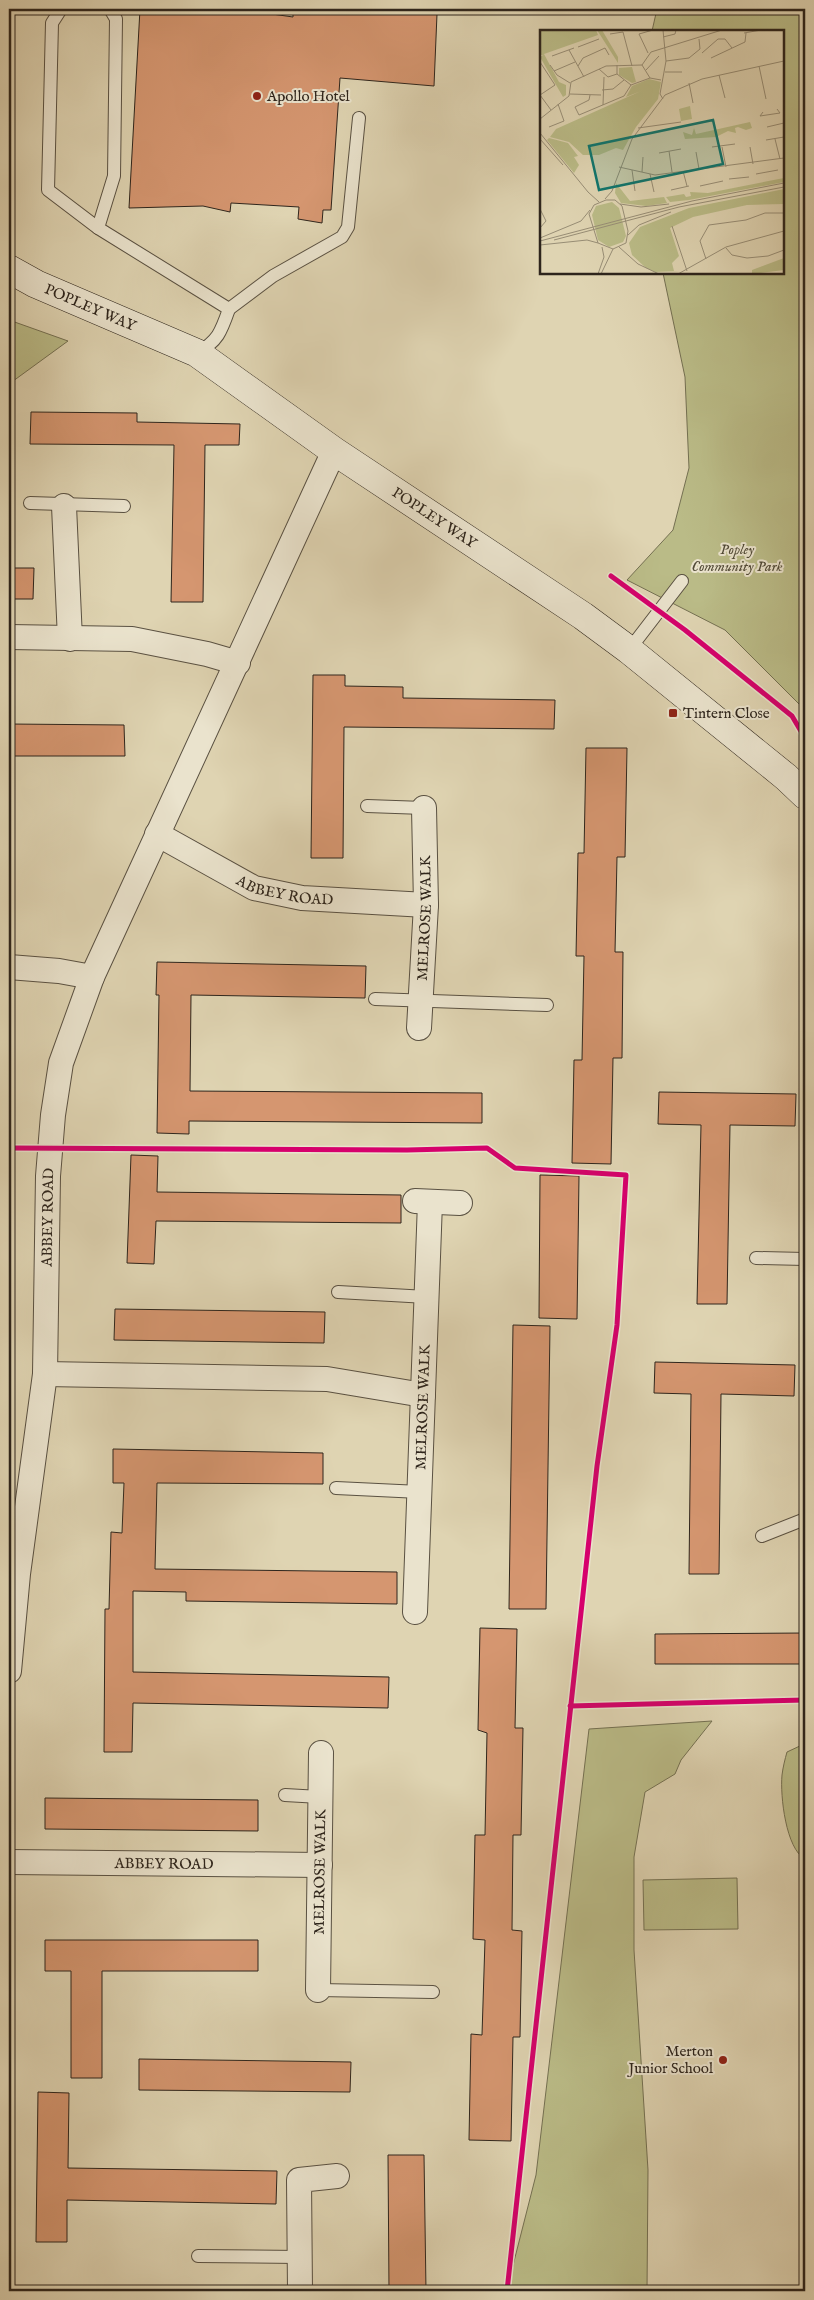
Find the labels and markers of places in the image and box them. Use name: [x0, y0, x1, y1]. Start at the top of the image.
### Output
place label: Apollo Hotel: [266, 87, 351, 106]
marker: Apollo Hotel: [251, 90, 263, 102]
place label: Tintern Close: [683, 704, 770, 723]
marker: Tintern Close: [667, 707, 679, 719]
place label: Merton Junior School: [626, 2042, 714, 2078]
marker: Merton Junior School: [717, 2054, 729, 2066]

